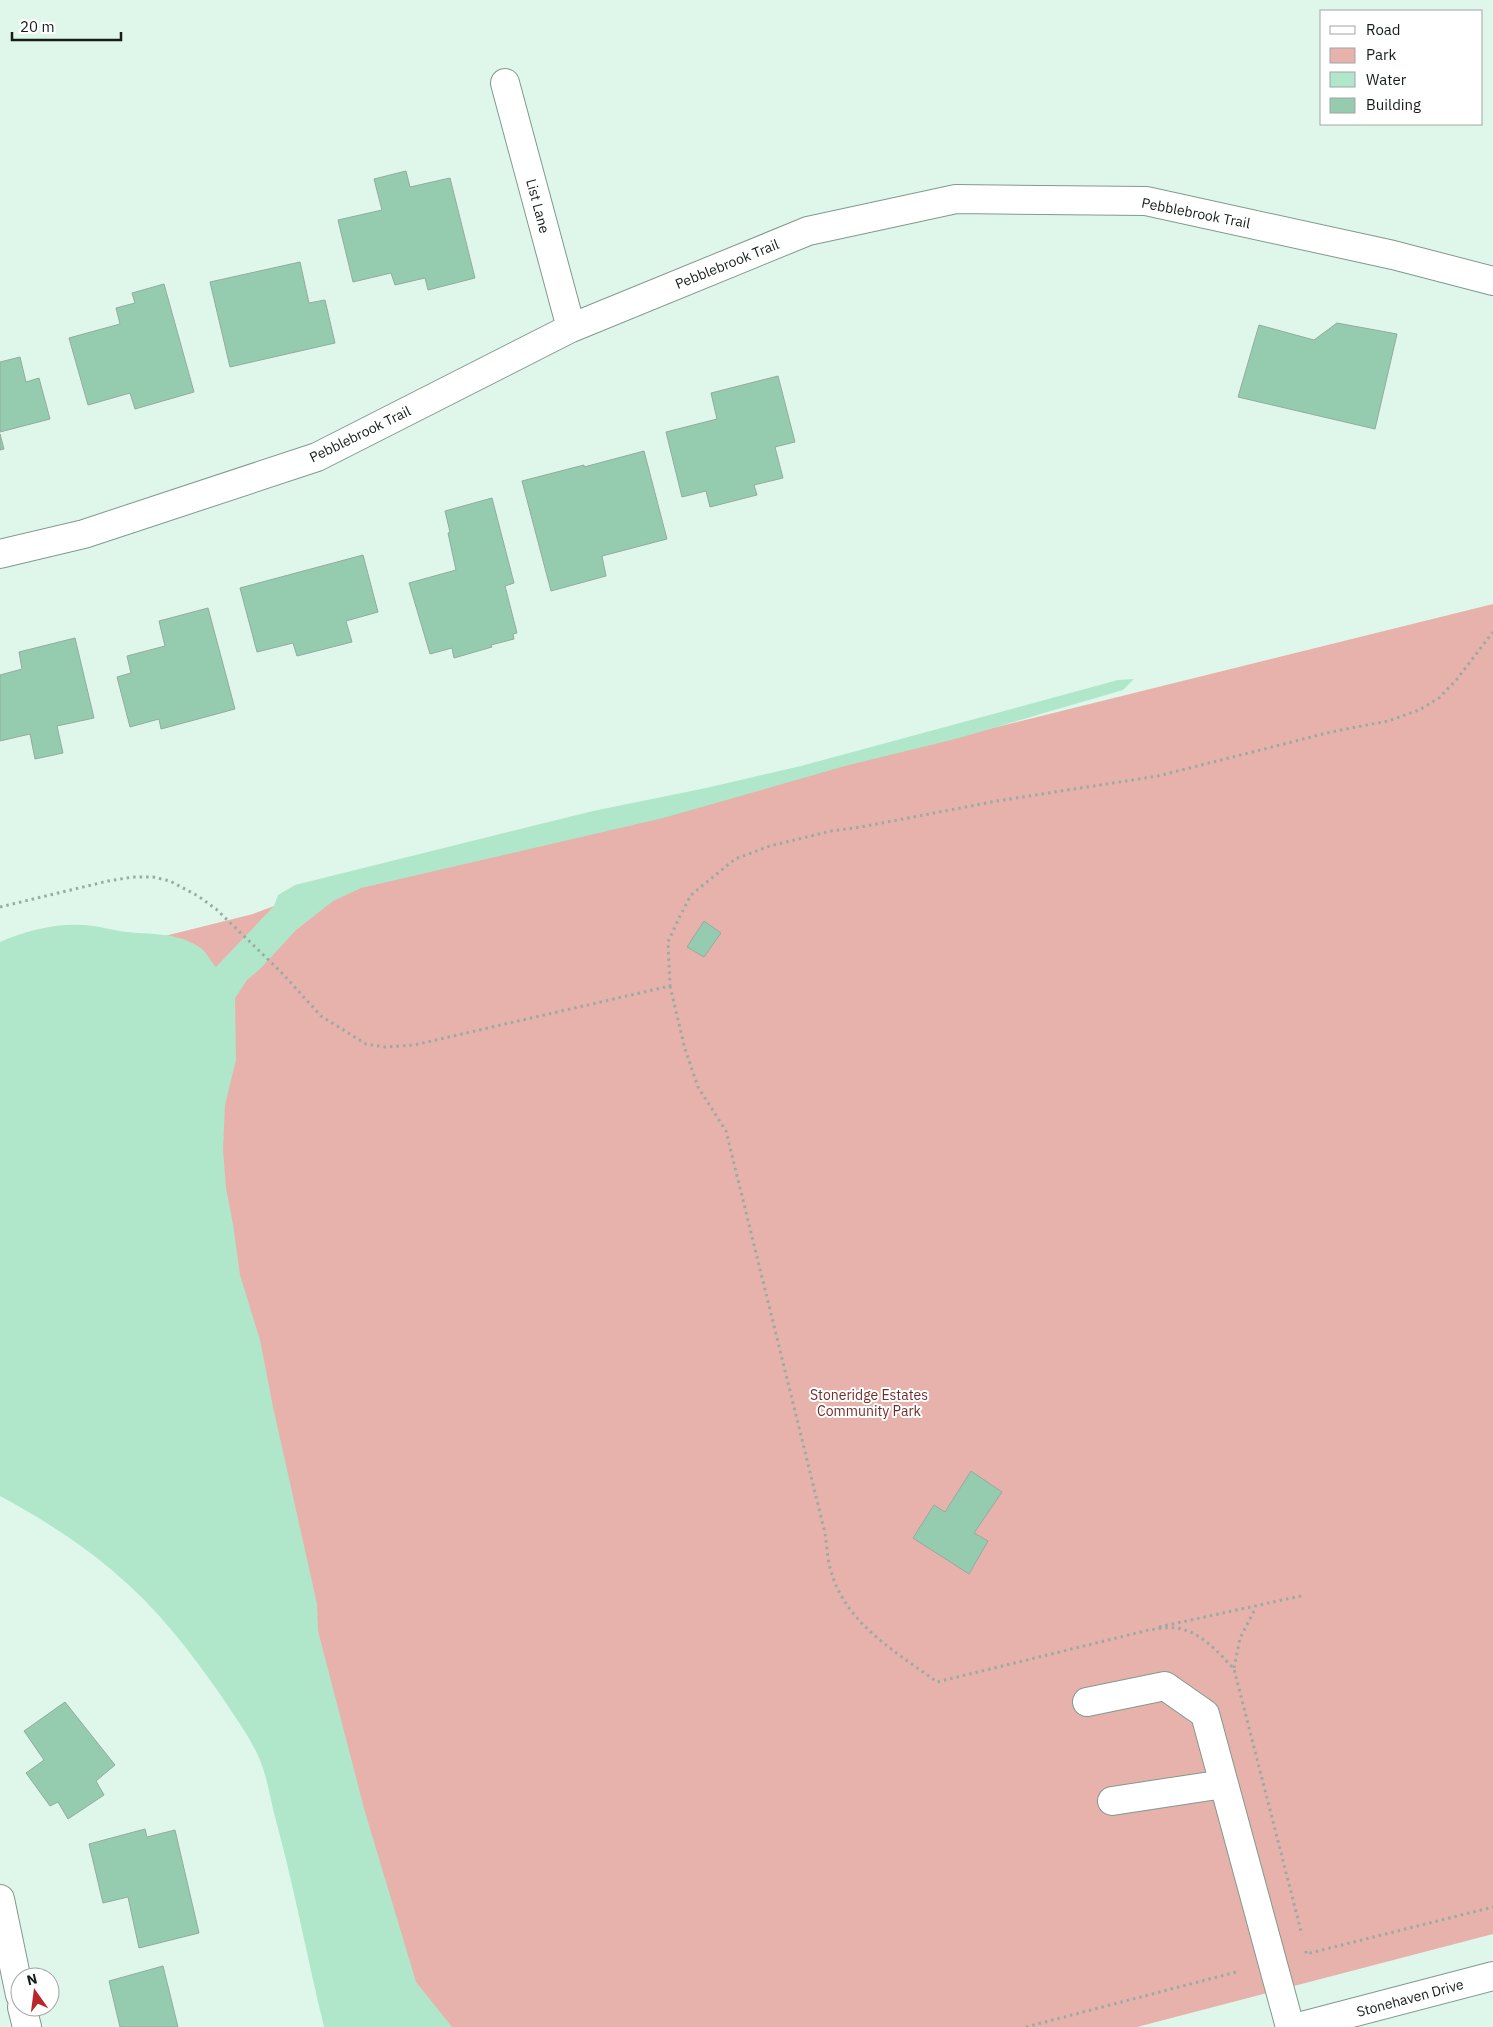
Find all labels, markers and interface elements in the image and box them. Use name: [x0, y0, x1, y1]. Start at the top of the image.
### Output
scale bar: [12, 10, 121, 42]
legend: [1320, 10, 1483, 125]
text: 20 m: [20, 17, 55, 36]
text: Road: [1366, 20, 1401, 39]
text: Park: [1366, 45, 1396, 64]
text: Water: [1366, 70, 1407, 89]
text: Building: [1366, 95, 1421, 114]
street label: List Lane: [522, 177, 554, 235]
street label: Pebblebrook Trail: [1140, 194, 1252, 232]
street label: Pebblebrook Trail: [672, 235, 782, 293]
street label: Pebblebrook Trail: [306, 402, 414, 466]
park label: Stoneridge Estates Community Park: [810, 1386, 928, 1420]
north arrow: [10, 1967, 60, 2017]
text: N: [25, 1969, 39, 1989]
street label: Stonehaven Drive: [1355, 1975, 1466, 2021]

